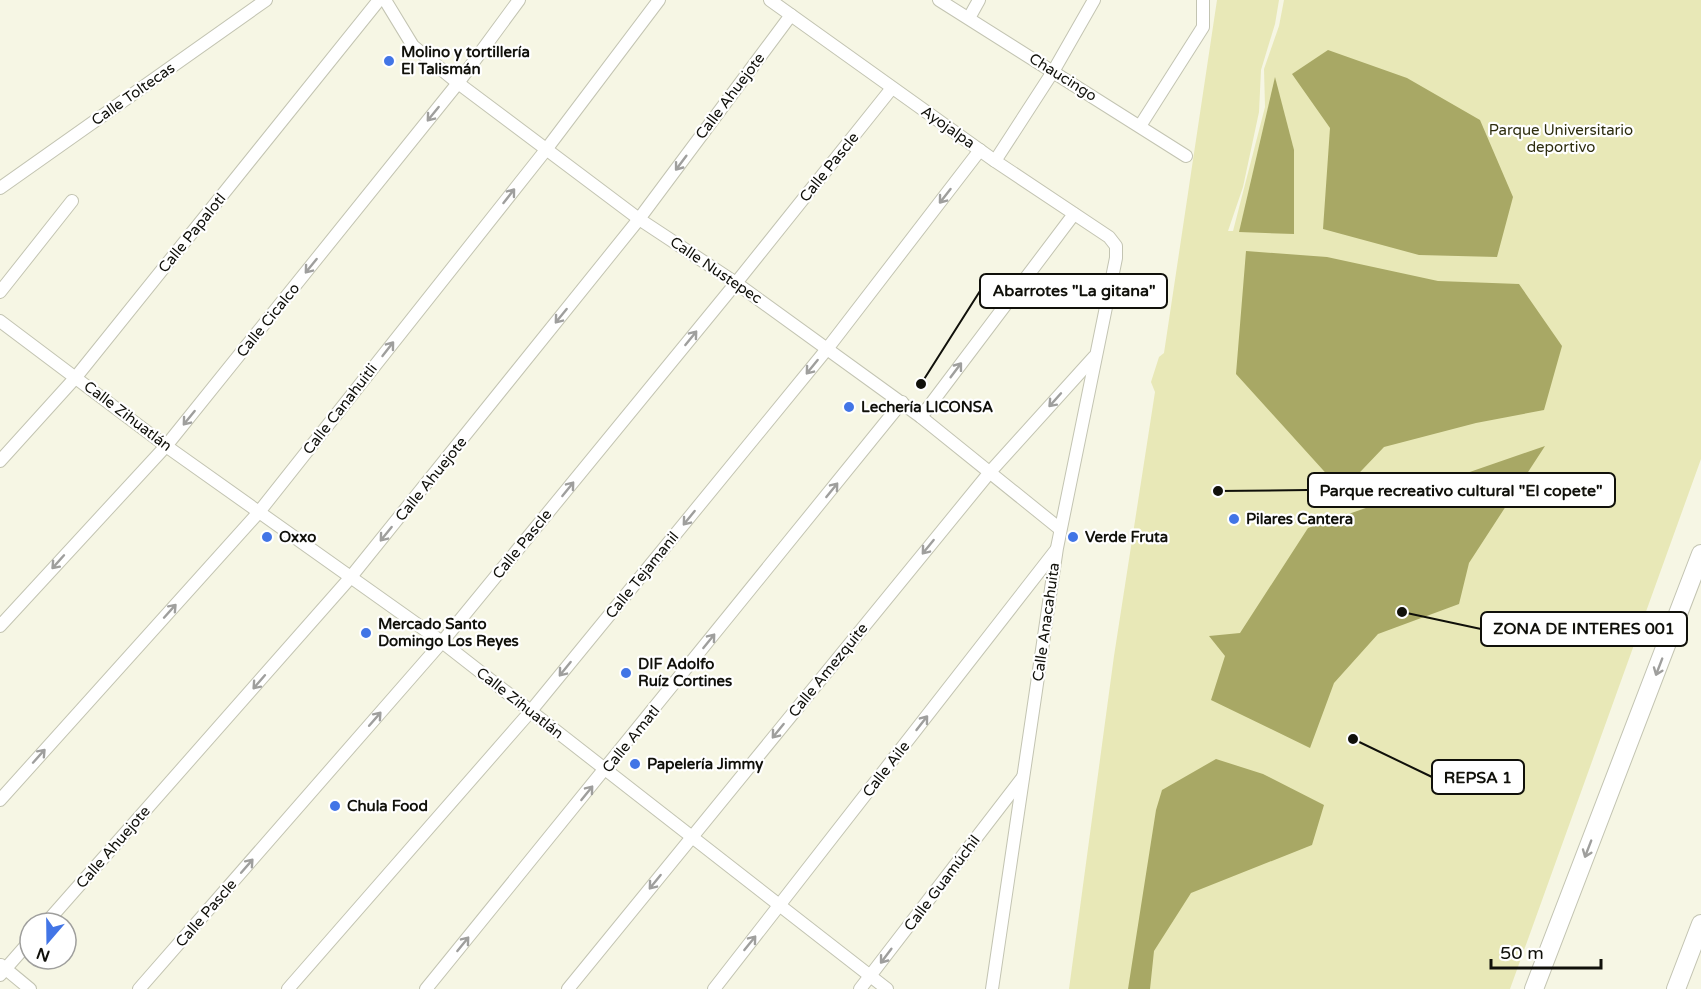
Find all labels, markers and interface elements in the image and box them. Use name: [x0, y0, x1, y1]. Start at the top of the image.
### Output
place label: Molino y tortillería El Talismán: [401, 43, 530, 78]
street label: Calle Ahuejote: [692, 49, 768, 143]
street label: Chaucingo: [1026, 49, 1100, 105]
marker: Molino y tortillería El Talismán: [382, 54, 396, 68]
street label: Calle Toltecas: [88, 59, 178, 129]
street label: Ayojalpa: [918, 102, 978, 152]
one-way arrow: [427, 106, 440, 122]
park label: Parque Universitario deportivo: [1489, 121, 1633, 156]
street label: Calle Pascle: [795, 129, 863, 205]
one-way arrow: [675, 154, 687, 170]
one-way arrow: [503, 188, 516, 204]
one-way arrow: [938, 188, 951, 204]
street label: Calle Papalotl: [154, 190, 230, 276]
street label: Calle Nustepec: [667, 233, 765, 307]
one-way arrow: [304, 258, 318, 273]
callout: Abarrotes "La gitana": [980, 274, 1167, 308]
street label: Calle Cicalco: [233, 279, 303, 361]
text: Abarrotes "La gitana": [993, 281, 1155, 301]
one-way arrow: [555, 308, 568, 324]
one-way arrow: [685, 330, 698, 346]
one-way arrow: [382, 341, 395, 357]
one-way arrow: [806, 359, 819, 375]
street label: Calle Canahuitli: [299, 360, 381, 458]
one-way arrow: [950, 362, 963, 378]
street label: Calle Zihuatlán: [80, 377, 176, 455]
one-way arrow: [1048, 392, 1062, 407]
place label: Lechería LICONSA: [861, 398, 993, 416]
marker: Lechería LICONSA: [842, 400, 856, 414]
one-way arrow: [182, 409, 195, 425]
street label: Calle Ahuejote: [391, 433, 471, 525]
callout: Parque recreativo cultural "El copete": [1308, 473, 1615, 507]
one-way arrow: [561, 481, 574, 497]
text: Parque recreativo cultural "El copete": [1319, 481, 1603, 501]
one-way arrow: [825, 482, 838, 498]
street label: Calle Pascle: [488, 506, 556, 582]
one-way arrow: [682, 510, 695, 526]
place label: Pilares Cantera: [1246, 510, 1353, 528]
marker: Pilares Cantera: [1227, 512, 1241, 526]
one-way arrow: [380, 526, 393, 542]
place label: Oxxo: [279, 528, 316, 546]
street label: Calle Tejamanil: [602, 528, 682, 622]
place label: Verde Fruta: [1085, 528, 1168, 546]
marker: Oxxo: [260, 530, 274, 544]
marker: Verde Fruta: [1066, 530, 1080, 544]
one-way arrow: [921, 539, 935, 554]
one-way arrow: [51, 554, 65, 569]
street label: Calle Anacahuita: [1029, 561, 1063, 683]
one-way arrow: [162, 604, 177, 619]
callout: ZONA DE INTERES 001: [1481, 612, 1687, 646]
place label: Mercado Santo Domingo Los Reyes: [378, 615, 519, 651]
street label: Calle Amezquite: [785, 619, 871, 721]
text: ZONA DE INTERES 001: [1493, 619, 1675, 639]
marker: Mercado Santo Domingo Los Reyes: [359, 626, 373, 640]
one-way arrow: [703, 634, 716, 650]
place label: DIF Adolfo Ruíz Cortines: [638, 655, 732, 690]
one-way arrow: [1652, 658, 1663, 676]
one-way arrow: [559, 661, 572, 677]
street label: Calle Zihuatlán: [473, 663, 567, 743]
marker: DIF Adolfo Ruíz Cortines: [619, 666, 633, 680]
one-way arrow: [252, 674, 266, 689]
street label: Calle Amatl: [598, 702, 664, 776]
one-way arrow: [368, 712, 382, 727]
one-way arrow: [915, 716, 928, 732]
one-way arrow: [771, 723, 785, 738]
street label: Calle Aile: [859, 738, 913, 800]
one-way arrow: [32, 749, 46, 764]
place label: Papelería Jimmy: [647, 755, 763, 774]
marker: Papelería Jimmy: [628, 757, 642, 771]
callout: REPSA 1: [1432, 760, 1524, 794]
text: REPSA 1: [1444, 768, 1512, 788]
one-way arrow: [580, 785, 593, 801]
place label: Chula Food: [347, 797, 428, 815]
marker: Chula Food: [328, 799, 342, 813]
street label: Calle Ahuejote: [72, 802, 154, 892]
street label: Calle Guamúchil: [900, 832, 984, 934]
one-way arrow: [1582, 840, 1593, 858]
one-way arrow: [240, 859, 254, 874]
one-way arrow: [648, 874, 661, 890]
street label: Calle Pascle: [172, 875, 240, 951]
north arrow: [18, 911, 78, 971]
scale bar: [1491, 932, 1600, 970]
one-way arrow: [744, 936, 757, 952]
one-way arrow: [456, 937, 470, 952]
text: 50 m: [1500, 942, 1544, 964]
text: N: [34, 943, 53, 966]
one-way arrow: [879, 948, 892, 964]

